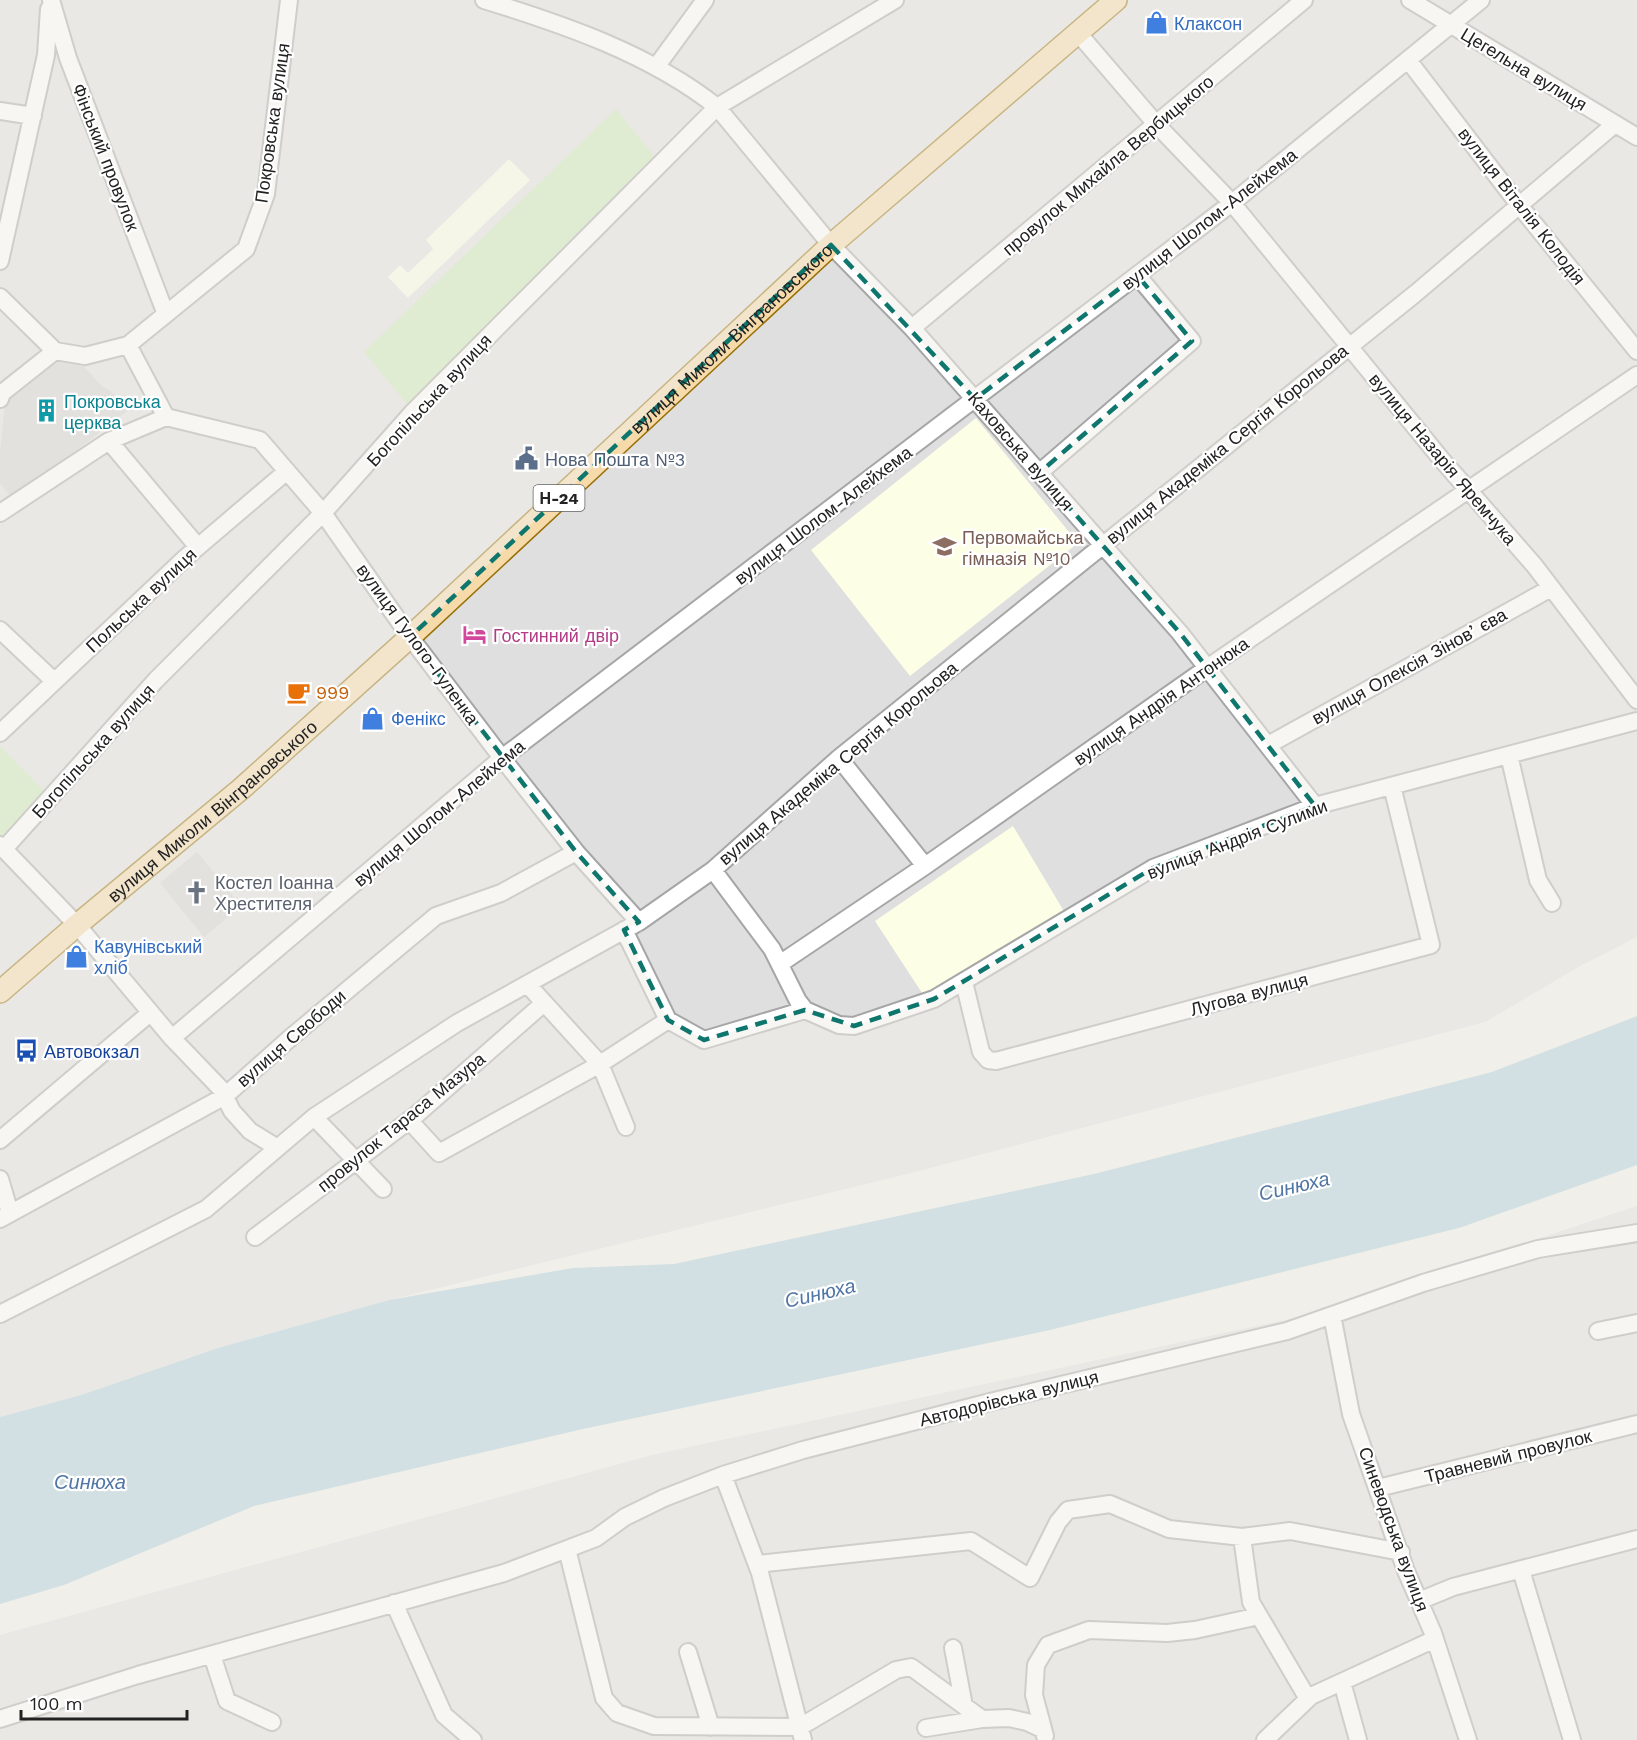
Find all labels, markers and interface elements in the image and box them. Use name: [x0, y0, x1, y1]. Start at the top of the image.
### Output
shop icon: Клаксон: [1143, 10, 1169, 36]
place label: Клаксон: [1174, 13, 1242, 34]
street label: Цегельна вулиця: [1457, 23, 1591, 115]
street label: Покровська вулиця: [250, 42, 294, 204]
street label: провулок Михайла Вербицького: [998, 70, 1218, 260]
street label: Фінський провулок: [68, 80, 144, 234]
street label: вулиця Віталія Колодія: [1454, 123, 1590, 289]
street label: вулиця Шолом-Алейхема: [1117, 143, 1302, 294]
street label: вулиця Миколи Вінграновського: [626, 239, 836, 437]
street label: Богопільська вулиця: [362, 330, 496, 470]
street label: вулиця Академіка Сергія Корольова: [1102, 339, 1353, 548]
street label: вулиця Назарія Яремчука: [1365, 369, 1522, 550]
street label: Каховська вулиця: [964, 388, 1078, 514]
place label: Покровська церква: [64, 391, 162, 433]
building icon: Покровська церква: [33, 398, 59, 424]
street label: вулиця Шолом-Алейхема: [730, 441, 917, 589]
public building icon: Нова Пошта №3: [514, 446, 540, 472]
place label: Нова Пошта №3: [545, 449, 685, 470]
road number: Н-24: [534, 485, 584, 511]
place label: Первомайська гімназія №10: [962, 527, 1084, 569]
school or university icon: Первомайська гімназія №10: [931, 534, 957, 560]
street label: Польська вулиця: [81, 543, 201, 657]
street label: вулиця Гулого-Гуленка: [353, 559, 484, 729]
street label: вулиця Олексія Зіновʼєва: [1308, 603, 1511, 728]
hotel icon: Гостинний двір: [462, 622, 488, 648]
place label: Гостинний двір: [493, 625, 619, 646]
street label: вулиця Андрія Антонюка: [1070, 632, 1253, 769]
street label: вулиця Академіка Сергія Корольова: [714, 656, 962, 869]
cafe icon: 999: [285, 679, 311, 705]
street label: Богопільська вулиця: [27, 680, 159, 822]
place label: 999: [316, 682, 349, 703]
shop icon: Фенікс: [360, 705, 386, 731]
place label: Фенікс: [391, 708, 446, 729]
street label: вулиця Миколи Вінграновського: [103, 716, 321, 906]
street label: вулиця Шолом-Алейхема: [349, 735, 529, 891]
street label: вулиця Андрія Сулими: [1144, 795, 1330, 883]
place label: Костел Іоанна Хрестителя: [215, 872, 334, 914]
church icon: Костел Іоанна Хрестителя: [184, 879, 210, 905]
place label: Кавунівський хліб: [94, 936, 202, 978]
shop icon: Кавунівський хліб: [63, 943, 89, 969]
street label: Лугова вулиця: [1188, 968, 1310, 1020]
street label: вулиця Свободи: [232, 985, 350, 1091]
bus stop icon: Автовокзал: [13, 1038, 39, 1064]
place label: Автовокзал: [44, 1041, 139, 1062]
street label: провулок Тараса Мазура: [313, 1047, 490, 1196]
water label: Синюха: [1256, 1166, 1332, 1206]
water label: Синюха: [782, 1273, 858, 1313]
street label: Автодорівська вулиця: [917, 1366, 1101, 1430]
street label: Травневий провулок: [1422, 1425, 1594, 1487]
street label: Синеводська вулиця: [1354, 1444, 1434, 1614]
water label: Синюха: [54, 1470, 126, 1494]
scale bar: [21, 1683, 188, 1721]
text: 100 m: [30, 1693, 83, 1714]

